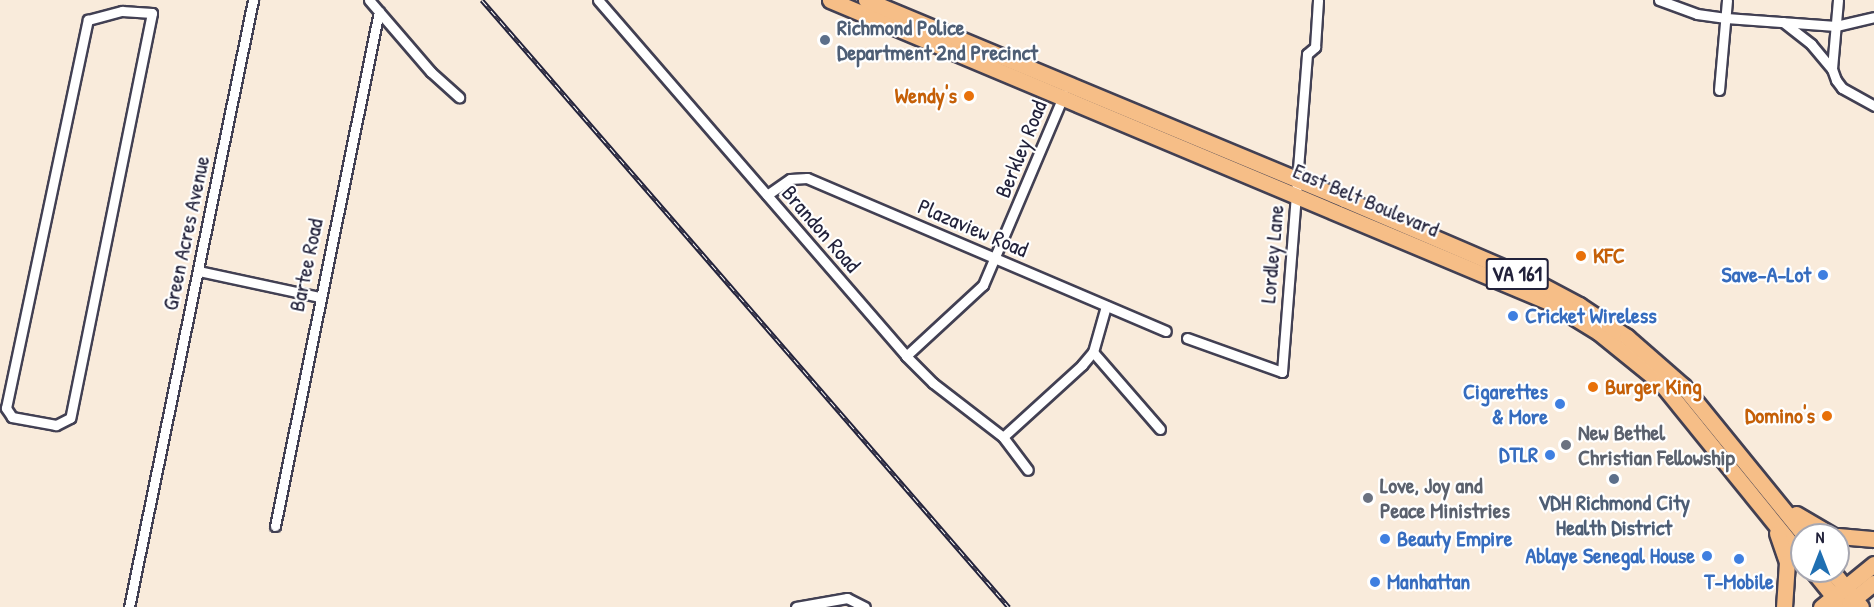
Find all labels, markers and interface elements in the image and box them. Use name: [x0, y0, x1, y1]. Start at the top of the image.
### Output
place label: Richmond Police Department 2nd Precinct: [837, 14, 1038, 66]
marker: Richmond Police Department 2nd Precinct: [818, 33, 832, 47]
place label: Wendy's: [895, 83, 957, 109]
marker: Wendy's: [962, 89, 976, 103]
street label: Berkley Road: [990, 97, 1052, 201]
street label: Green Acres Avenue: [157, 153, 215, 313]
street label: East Belt Boulevard: [1289, 157, 1443, 243]
street label: Brandon Road: [776, 180, 866, 278]
street label: Plazaview Road: [914, 193, 1032, 263]
street label: Lordley Lane: [1255, 204, 1289, 304]
street label: Bartee Road: [283, 216, 329, 314]
place label: KFC: [1593, 243, 1625, 269]
marker: KFC: [1574, 249, 1588, 263]
road number: VA 161: [1486, 256, 1549, 292]
place label: Save-A-Lot: [1722, 262, 1811, 288]
marker: Save-A-Lot: [1816, 268, 1830, 282]
place label: Cricket Wireless: [1525, 303, 1657, 329]
marker: Cricket Wireless: [1506, 309, 1520, 323]
place label: Burger King: [1605, 374, 1702, 400]
place label: Cigarettes & More: [1463, 378, 1548, 430]
marker: Burger King: [1586, 380, 1600, 394]
marker: Cigarettes & More: [1553, 397, 1567, 411]
place label: Domino's: [1745, 403, 1815, 429]
marker: Domino's: [1820, 409, 1834, 423]
place label: New Bethel Christian Fellowship: [1578, 419, 1735, 470]
marker: New Bethel Christian Fellowship: [1559, 438, 1573, 452]
place label: DTLR: [1499, 442, 1538, 468]
marker: DTLR: [1543, 448, 1557, 462]
place label: Love, Joy and Peace Ministries: [1380, 472, 1510, 524]
marker: VDH Richmond City Health District: [1607, 472, 1621, 486]
place label: VDH Richmond City Health District: [1538, 489, 1690, 540]
marker: Love, Joy and Peace Ministries: [1361, 491, 1375, 505]
north arrow: [1790, 523, 1850, 583]
place label: Beauty Empire: [1397, 526, 1513, 552]
text: N: [1816, 526, 1824, 548]
marker: Beauty Empire: [1378, 532, 1392, 546]
place label: Ablaye Senegal House: [1526, 543, 1695, 569]
marker: Ablaye Senegal House: [1700, 549, 1714, 563]
marker: T-Mobile: [1732, 552, 1746, 566]
place label: Manhattan: [1387, 569, 1470, 595]
place label: T-Mobile: [1704, 569, 1774, 595]
marker: Manhattan: [1368, 575, 1382, 589]

